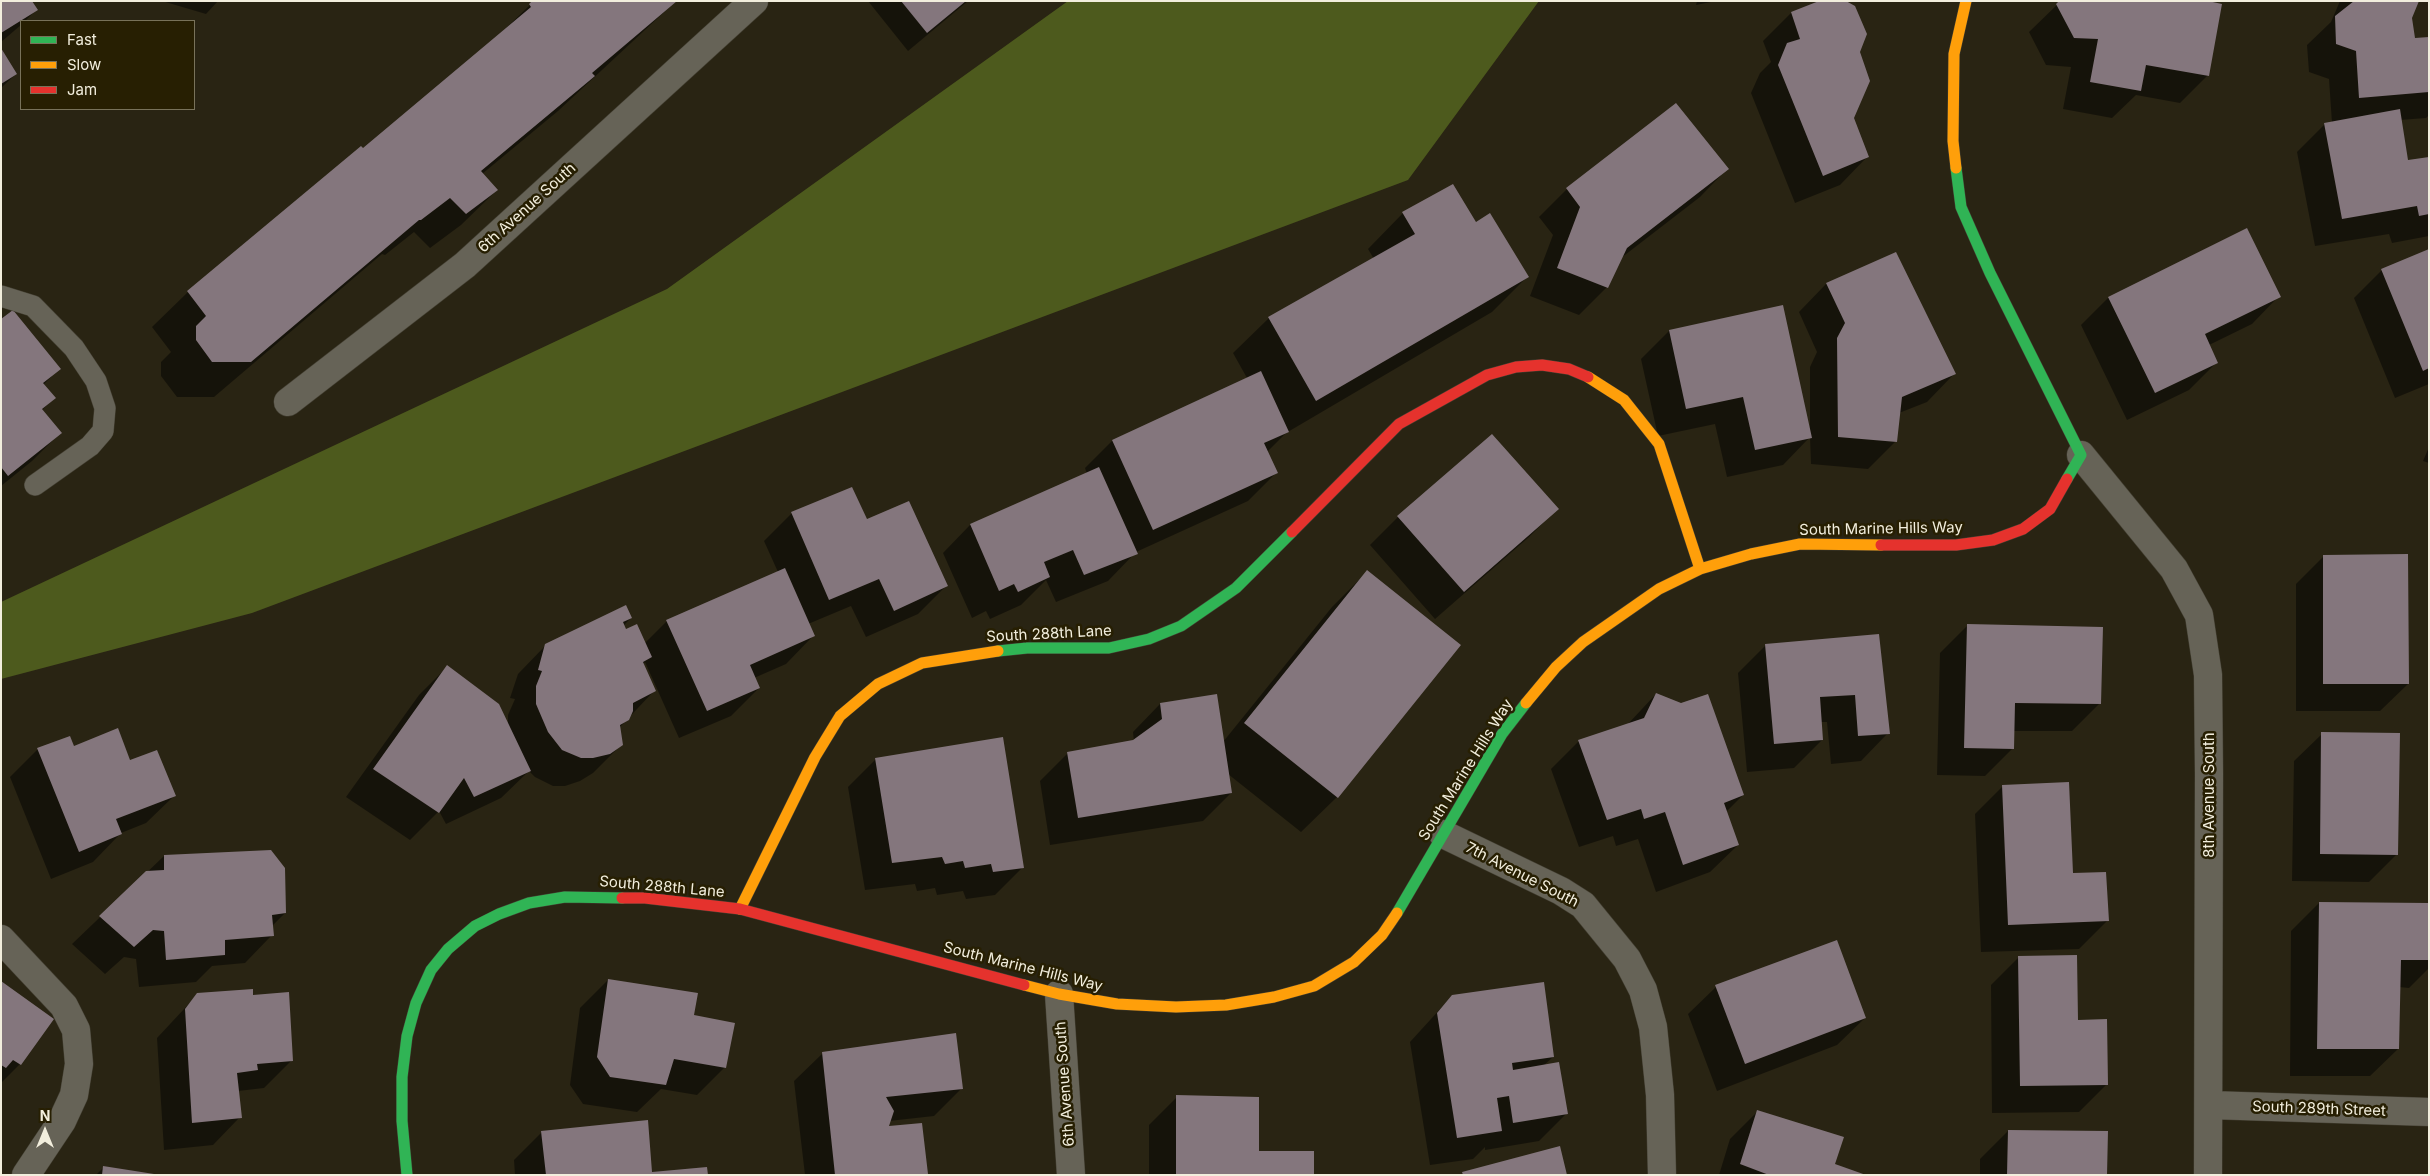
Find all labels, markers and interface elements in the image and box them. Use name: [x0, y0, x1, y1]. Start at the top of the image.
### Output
legend: [20, 20, 195, 110]
text: Fast: [67, 30, 97, 49]
text: Slow: [67, 55, 101, 74]
text: Jam: [67, 80, 97, 99]
street label: 6th Avenue South: [474, 159, 580, 257]
street label: South Marine Hills Way: [1799, 519, 1963, 539]
street label: South 288th Lane: [986, 622, 1112, 646]
street label: South Marine Hills Way: [1415, 696, 1517, 844]
street label: 8th Avenue South: [2200, 732, 2218, 858]
street label: 7th Avenue South: [1462, 839, 1582, 911]
street label: South 288th Lane: [599, 873, 725, 901]
street label: South Marine Hills Way: [941, 938, 1105, 996]
street label: 6th Avenue South: [1052, 1021, 1078, 1147]
street label: South 289th Street: [2252, 1098, 2386, 1120]
north arrow: [20, 1106, 70, 1156]
text: N: [40, 1107, 50, 1124]

